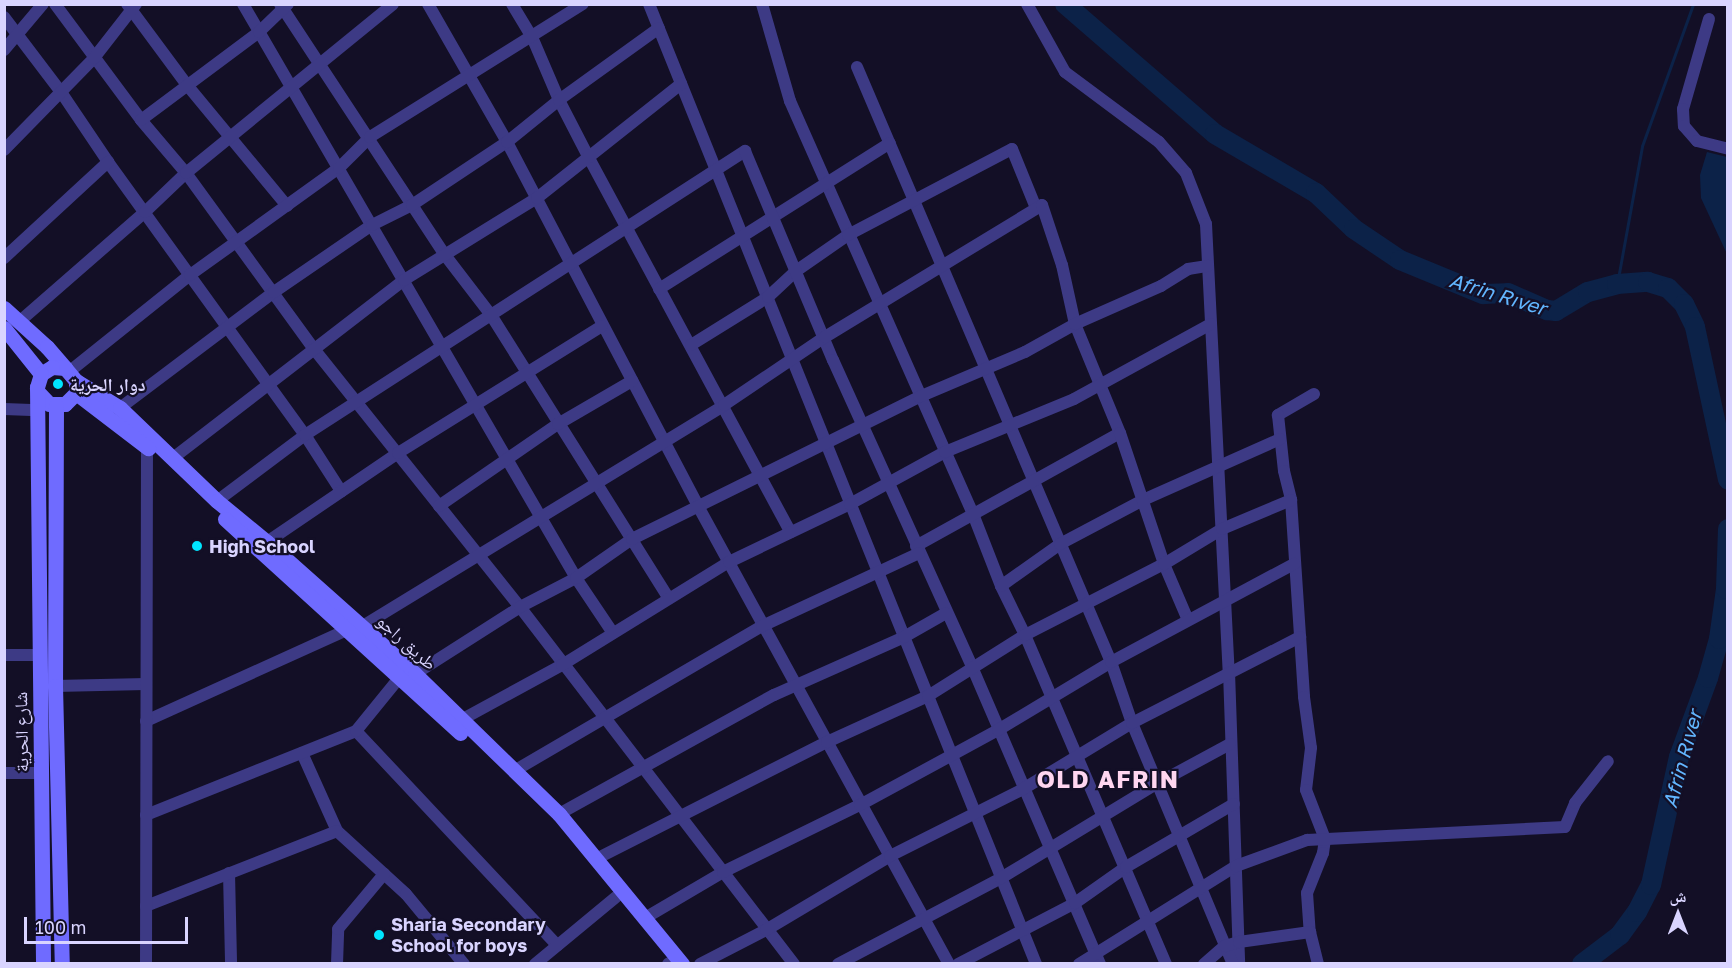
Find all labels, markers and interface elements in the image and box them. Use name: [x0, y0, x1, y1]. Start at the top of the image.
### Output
water label: Afrin Rıver: [1447, 268, 1549, 320]
place label: دوار الحرية: [70, 373, 146, 395]
marker: دوار الحرية: [51, 377, 65, 391]
place label: High School: [209, 535, 315, 557]
marker: High School: [190, 539, 204, 553]
street label: طريق راجو: [373, 610, 441, 674]
street label: شارع الحرية: [10, 692, 32, 772]
water label: Afrin Rıver: [1657, 708, 1707, 810]
district label: OLD AFRIN: [1036, 765, 1180, 793]
north arrow: [1648, 884, 1708, 944]
text: ش: [1670, 886, 1686, 906]
scale bar: [27, 905, 190, 943]
place label: Sharia Secondary School for boys: [391, 914, 546, 956]
text: 100 m: [35, 916, 86, 938]
marker: Sharia Secondary School for boys: [372, 928, 386, 942]

